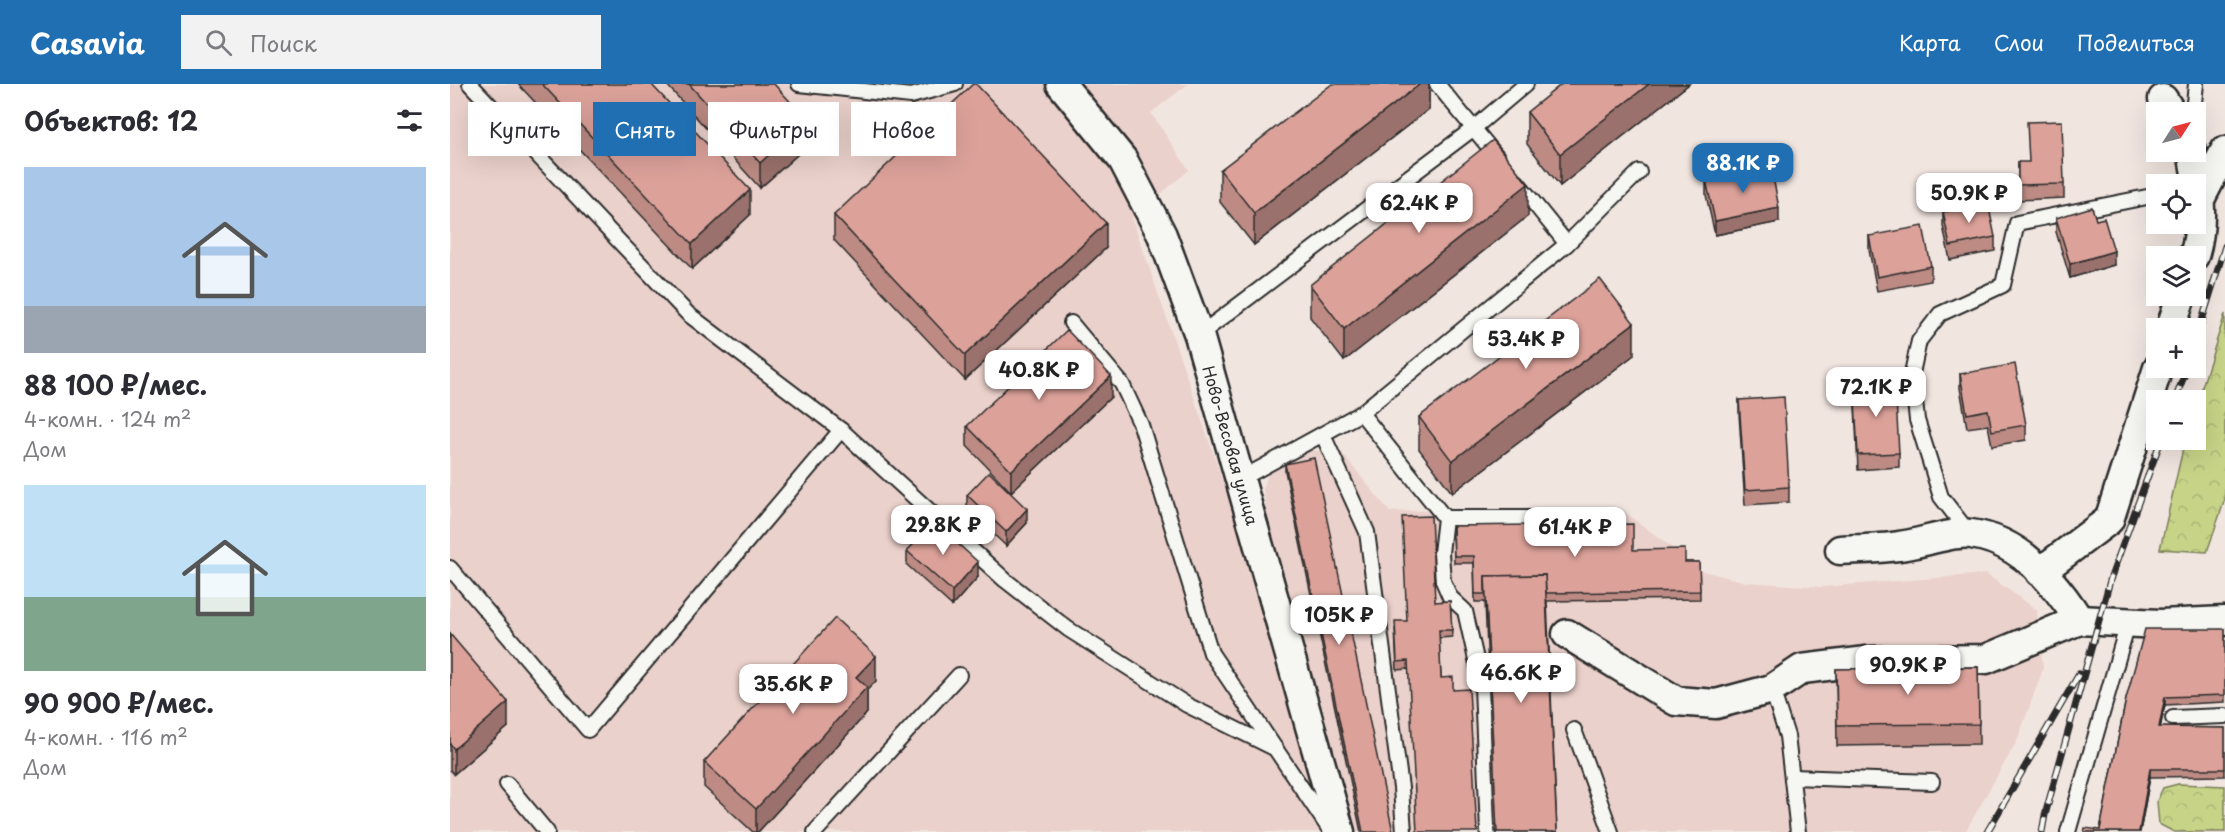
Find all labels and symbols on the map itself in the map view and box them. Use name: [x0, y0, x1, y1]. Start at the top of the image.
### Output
north arrow: [2146, 102, 2206, 162]
pin: 88.1K ₽: [1688, 143, 1798, 194]
pin: 50.9K ₽: [1914, 173, 2024, 224]
pin: 62.4K ₽: [1364, 183, 1474, 234]
pin: 53.4K ₽: [1471, 319, 1581, 370]
pin: 40.8K ₽: [984, 350, 1094, 401]
street label: Ново-Весовая улица: [1197, 362, 1265, 528]
pin: 72.1K ₽: [1821, 367, 1931, 418]
pin: 29.8K ₽: [888, 505, 998, 556]
pin: 61.4K ₽: [1520, 507, 1630, 558]
pin: 105K ₽: [1290, 595, 1388, 646]
pin: 90.9K ₽: [1853, 645, 1963, 696]
pin: 46.6K ₽: [1466, 653, 1576, 704]
pin: 35.6K ₽: [738, 664, 848, 715]

